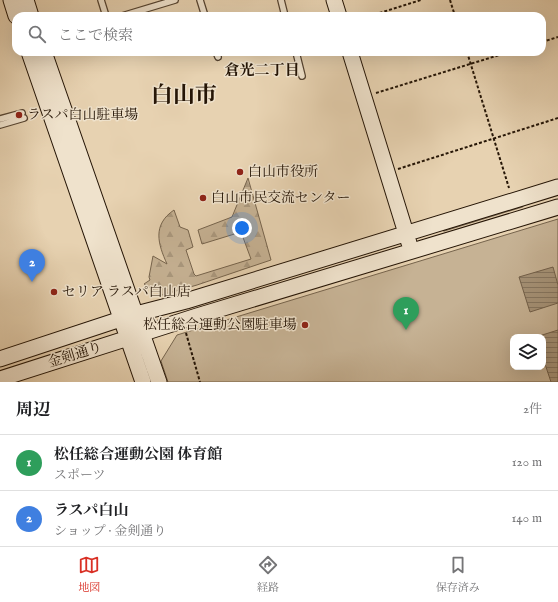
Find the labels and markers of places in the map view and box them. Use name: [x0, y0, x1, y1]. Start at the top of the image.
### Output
place label: ラスパ白山駐車場: [27, 106, 139, 124]
marker: ラスパ白山駐車場: [14, 110, 24, 120]
place label: 白山市役所: [248, 163, 318, 181]
marker: 白山市役所: [235, 167, 245, 177]
place label: 白山市民交流センター: [211, 189, 350, 207]
marker: 白山市民交流センター: [198, 193, 208, 203]
pin: 2: [19, 249, 45, 282]
place label: セリア ラスパ白山店: [62, 283, 191, 301]
marker: セリア ラスパ白山店: [49, 287, 59, 297]
pin: 1: [393, 297, 419, 330]
place label: 松任総合運動公園駐車場: [143, 316, 297, 334]
marker: 松任総合運動公園駐車場: [300, 320, 310, 330]

